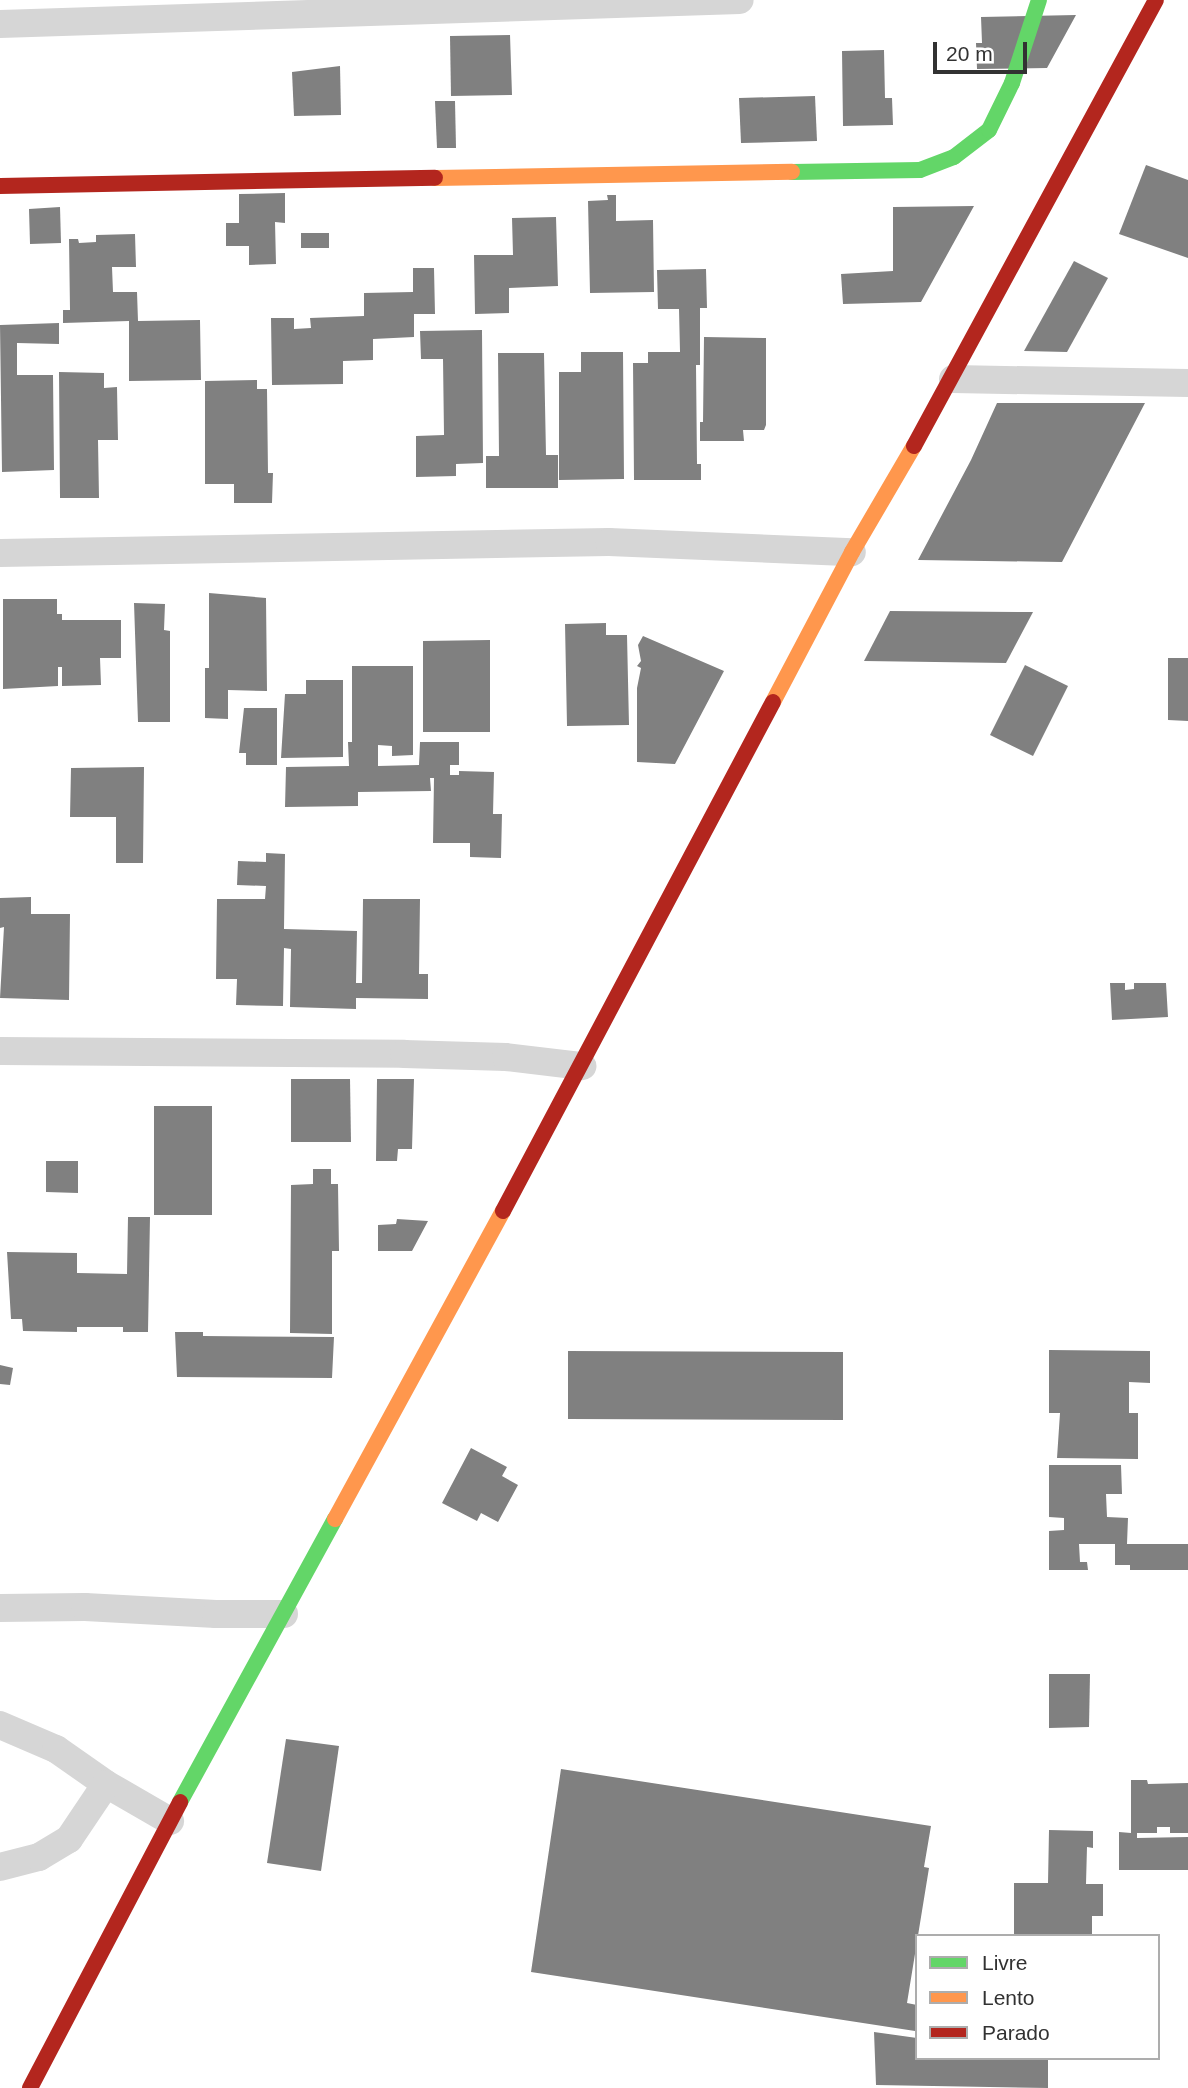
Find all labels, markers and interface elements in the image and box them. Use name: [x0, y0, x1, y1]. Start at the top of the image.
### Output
scale bar: [936, 28, 1030, 72]
text: 20 m: [946, 42, 993, 65]
legend: [915, 1934, 1160, 2060]
text: Livre: [982, 1951, 1028, 1974]
text: Lento: [982, 1986, 1035, 2009]
text: Parado: [982, 2021, 1050, 2044]

